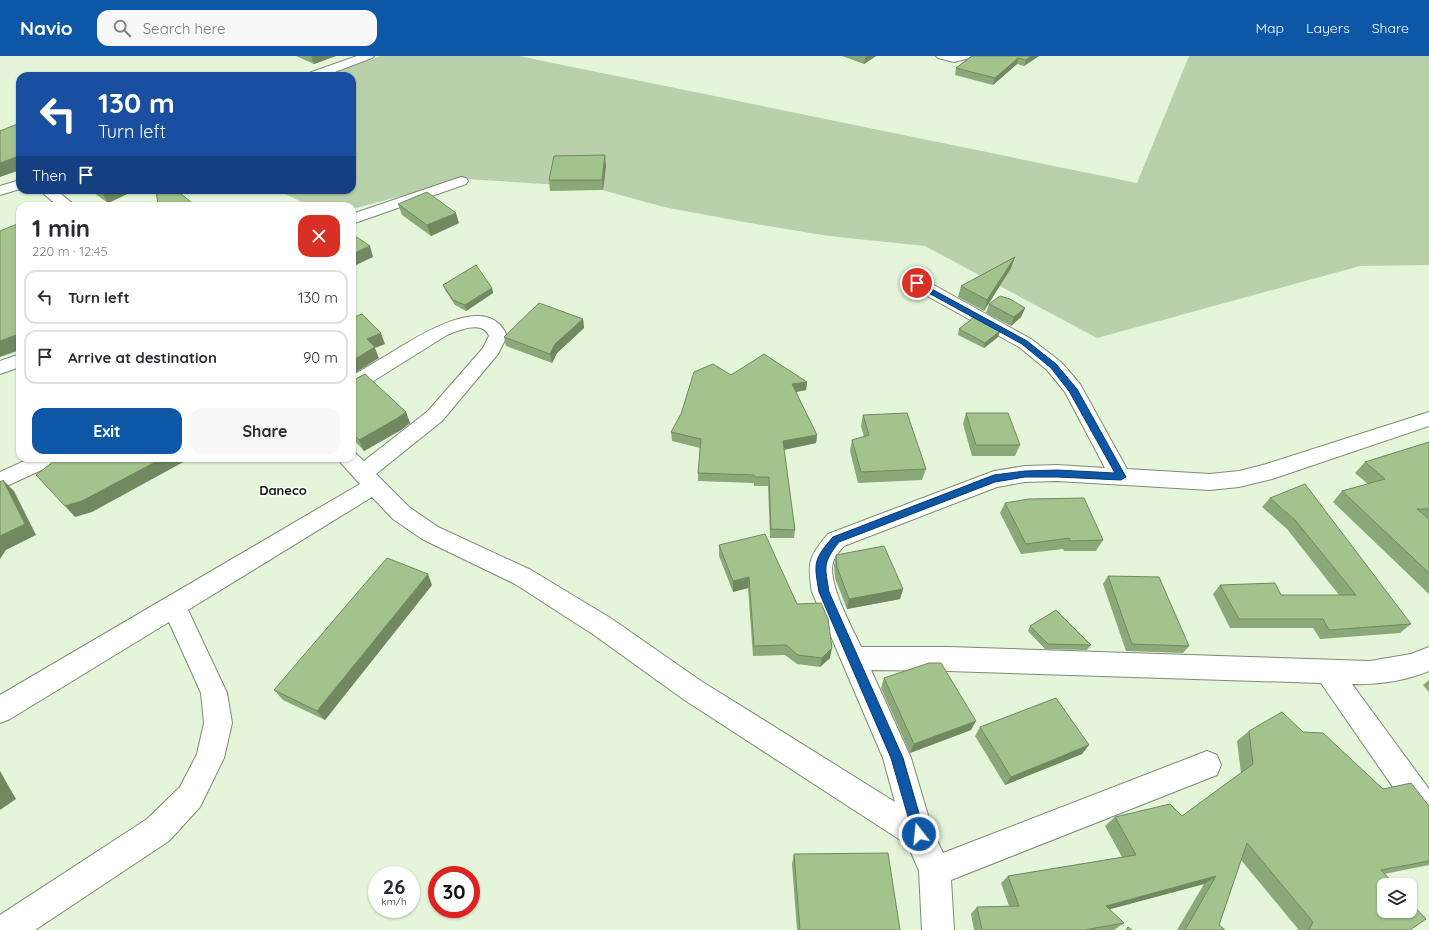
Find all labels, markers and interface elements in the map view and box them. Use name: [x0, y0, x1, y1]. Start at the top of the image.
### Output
search box: [97, 10, 377, 46]
text: Navio: [20, 16, 73, 40]
icon: search: [111, 17, 133, 39]
text: Search here: [143, 19, 226, 38]
text: Map: [1255, 19, 1284, 37]
text: Layers: [1306, 19, 1350, 37]
text: Share: [1372, 19, 1409, 37]
text: 130 m: [98, 85, 175, 120]
icon: left: [32, 88, 84, 140]
text: Turn left: [98, 120, 166, 143]
icon: arrive: [75, 164, 97, 186]
text: Then: [32, 166, 67, 185]
text: 1 min: [32, 213, 90, 243]
button: close: [298, 215, 340, 257]
text: 220 m · 12:45: [32, 243, 108, 259]
pin: [900, 266, 934, 300]
icon: arrive: [906, 272, 928, 294]
icon: left: [34, 286, 56, 308]
text: Turn left: [68, 288, 130, 307]
text: 130 m: [298, 288, 338, 307]
icon: arrive: [34, 346, 56, 368]
text: Arrive at destination: [68, 348, 217, 367]
text: 90 m: [303, 348, 338, 367]
button: Exit: [32, 408, 182, 454]
button: Share: [190, 408, 340, 454]
district label: Daneco: [259, 482, 307, 498]
position arrow: [898, 813, 940, 855]
speed limit sign: 30: [428, 866, 480, 918]
text: 26: [383, 874, 405, 899]
map controls: [1377, 878, 1417, 918]
button: layers: [1377, 878, 1417, 918]
text: km/h: [381, 895, 407, 908]

